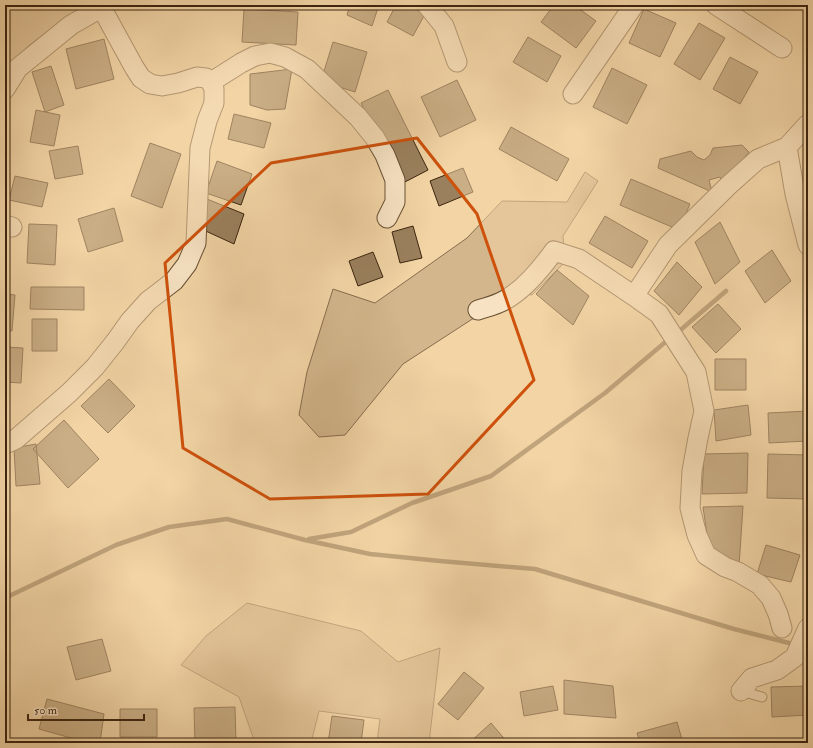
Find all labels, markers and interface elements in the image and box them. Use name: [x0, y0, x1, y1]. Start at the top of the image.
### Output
scale bar: [28, 696, 144, 722]
text: 50 m: [34, 703, 58, 718]

